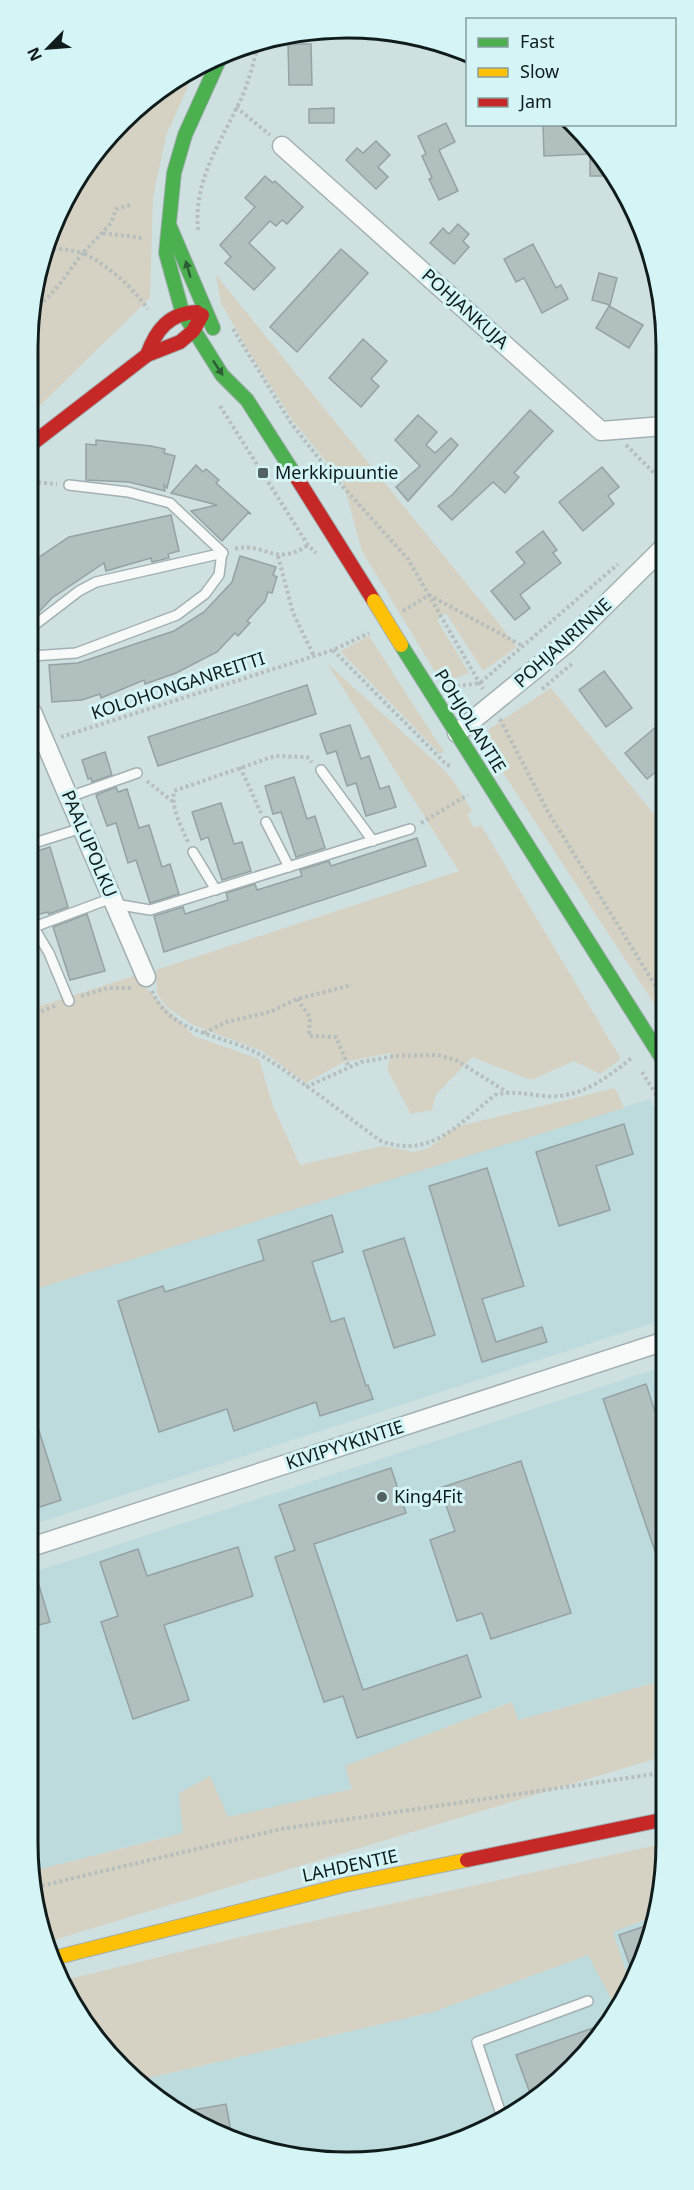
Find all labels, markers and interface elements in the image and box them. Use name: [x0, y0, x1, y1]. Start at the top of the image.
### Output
north arrow: [18, 18, 78, 78]
legend: [466, 18, 676, 126]
text: Fast: [520, 29, 555, 53]
text: N: [22, 44, 47, 65]
text: Slow: [520, 59, 559, 83]
text: Jam: [518, 89, 552, 113]
one-way arrow: [183, 260, 192, 278]
street label: POHJANKUJA: [417, 263, 515, 354]
one-way arrow: [212, 360, 223, 376]
place label: Merkkipuuntie: [275, 460, 399, 484]
marker: Merkkipuuntie: [256, 466, 270, 480]
street label: POHJANRINNE: [509, 592, 616, 692]
street label: KOLOHONGANREITTI: [88, 646, 268, 724]
street label: POHJOLANTIE: [429, 664, 512, 777]
street label: PAALUPOLKU: [57, 786, 123, 901]
street label: KIVIPYYKINTIE: [283, 1414, 407, 1474]
place label: King4Fit: [394, 1484, 463, 1508]
marker: King4Fit: [375, 1490, 389, 1504]
street label: LAHDENTIE: [300, 1843, 400, 1887]

